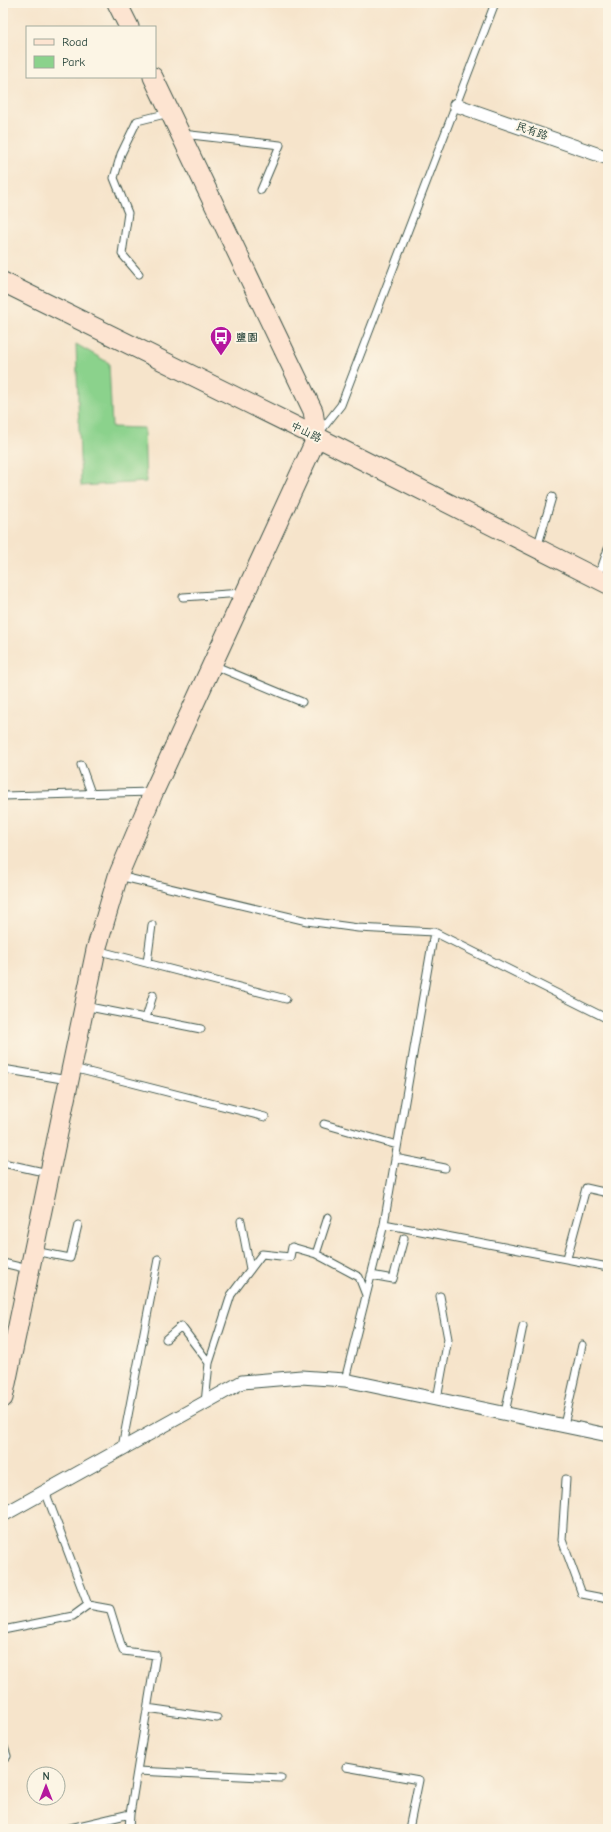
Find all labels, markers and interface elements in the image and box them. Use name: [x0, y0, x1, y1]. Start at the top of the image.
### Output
legend: [26, 26, 156, 78]
text: Road: [62, 35, 88, 49]
text: Park: [62, 55, 85, 69]
street label: 民有路: [514, 119, 550, 143]
bus stop icon: 鹽園: [208, 324, 234, 357]
place label: 鹽園: [236, 331, 258, 344]
street label: 中山路: [288, 419, 324, 445]
north arrow: [26, 1766, 66, 1806]
text: N: [42, 1770, 50, 1783]

